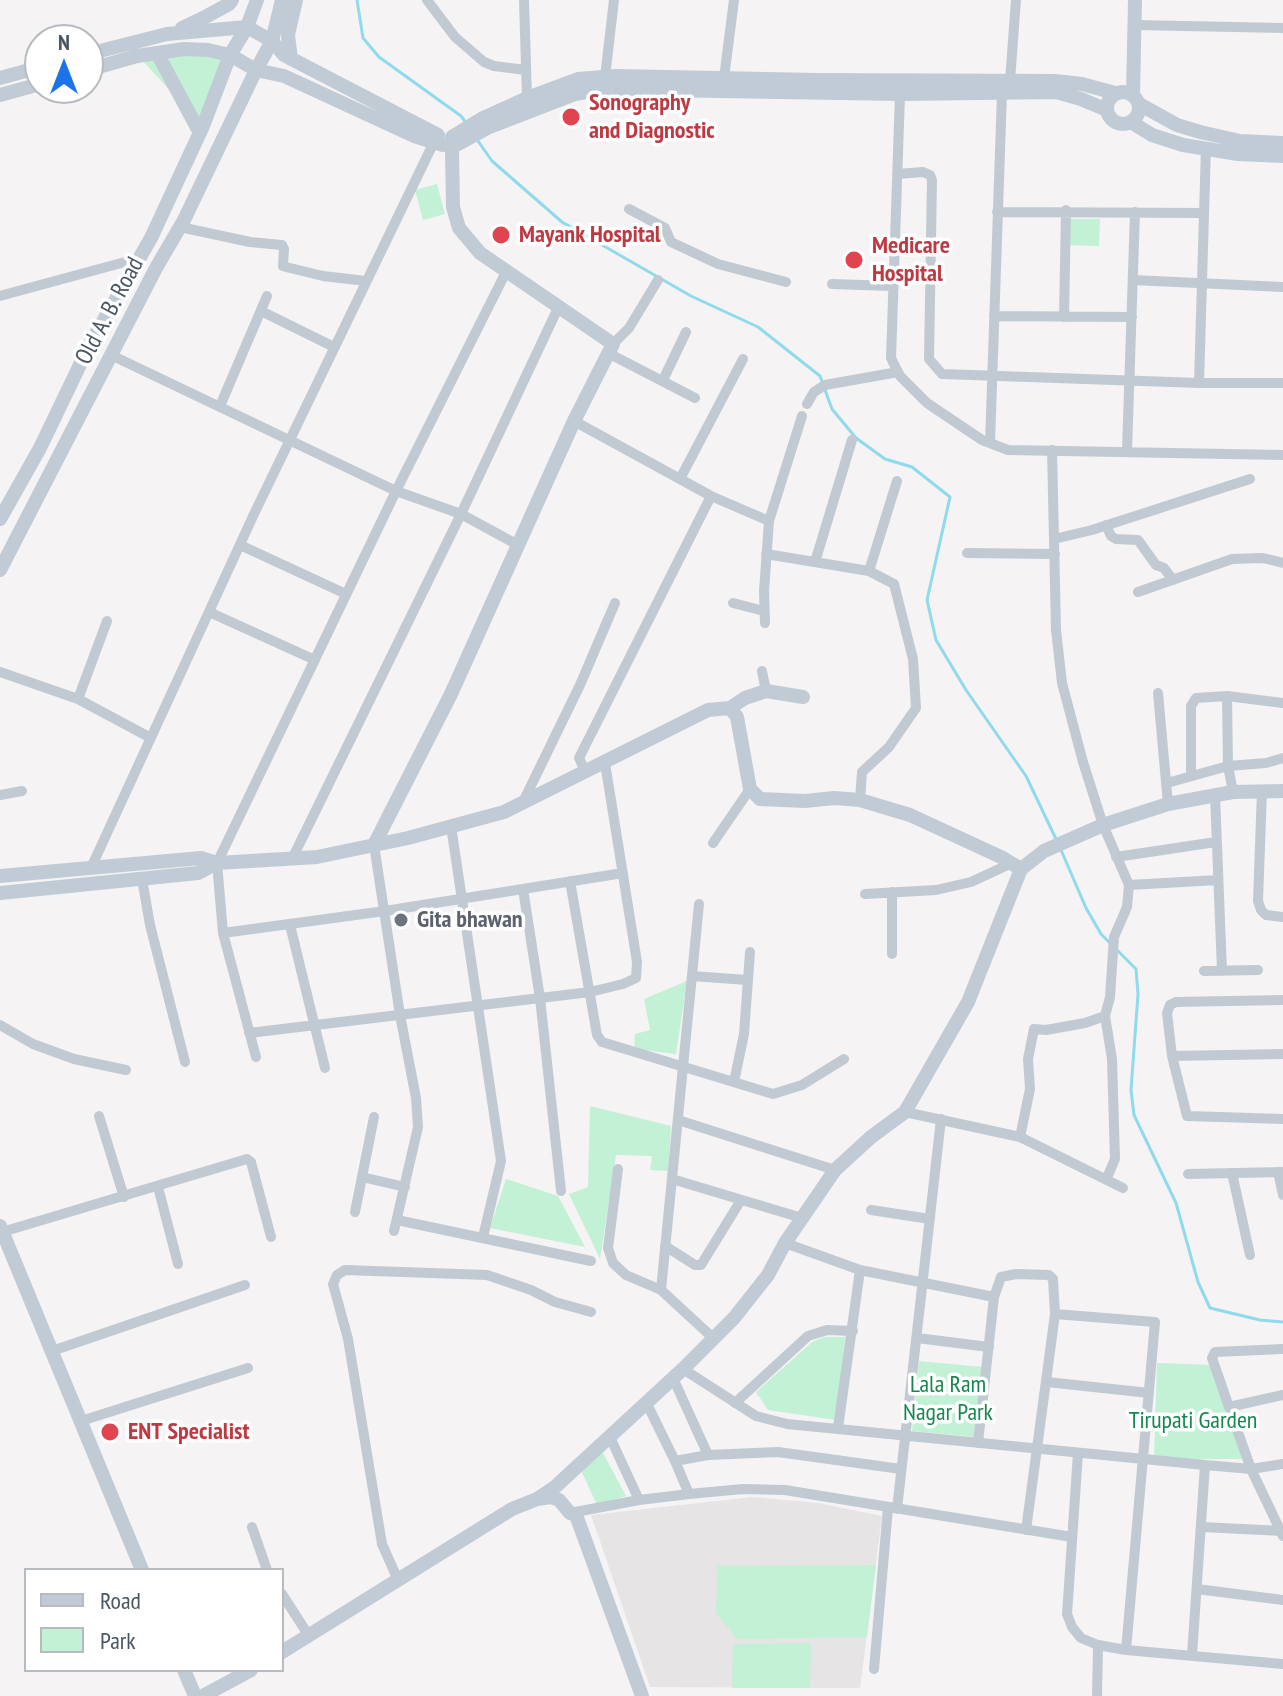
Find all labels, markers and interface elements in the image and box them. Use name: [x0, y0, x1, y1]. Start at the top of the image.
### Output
north arrow: [24, 24, 104, 104]
text: N: [58, 28, 70, 56]
place label: Sonography and Diagnostic: [589, 89, 715, 145]
marker: Sonography and Diagnostic: [560, 106, 582, 128]
place label: Mayank Hospital: [519, 221, 661, 249]
marker: Mayank Hospital: [490, 224, 512, 246]
place label: Medicare Hospital: [872, 232, 950, 288]
marker: Medicare Hospital: [843, 249, 865, 271]
street label: Old A. B. Road: [70, 253, 150, 369]
place label: Gita bhawan: [417, 906, 523, 934]
marker: Gita bhawan: [392, 911, 410, 929]
park label: Lala Ram Nagar Park: [903, 1371, 993, 1427]
park label: Tirupati Garden: [1129, 1407, 1257, 1435]
place label: ENT Specialist: [128, 1418, 249, 1446]
marker: ENT Specialist: [99, 1421, 121, 1443]
legend: [24, 1568, 284, 1672]
text: Road: [100, 1585, 141, 1616]
text: Park: [100, 1625, 136, 1656]

